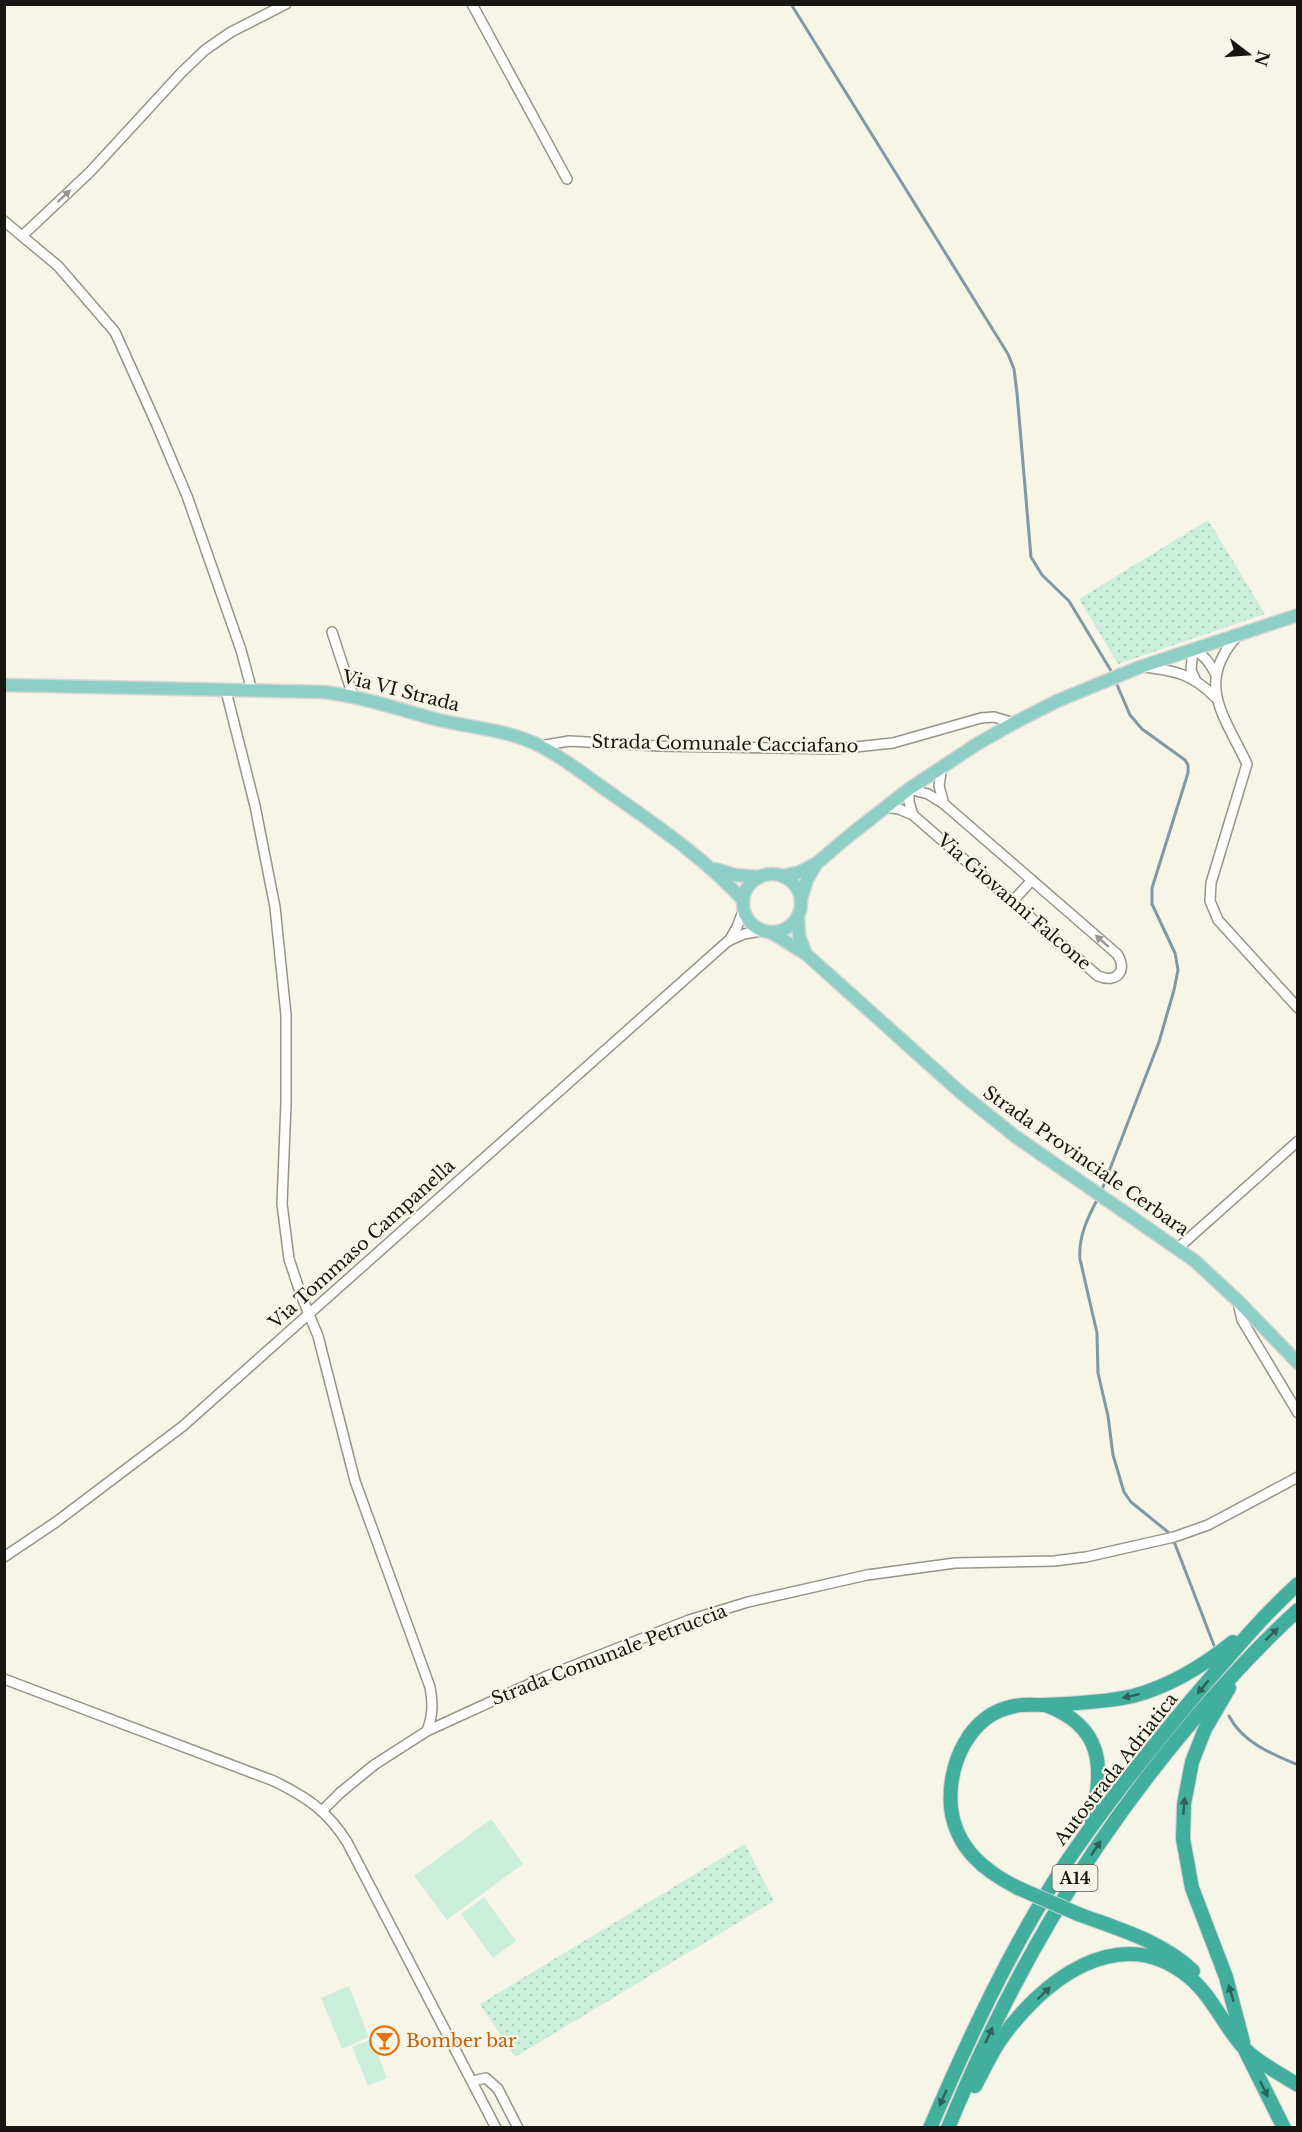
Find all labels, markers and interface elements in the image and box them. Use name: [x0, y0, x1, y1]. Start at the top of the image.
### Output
north arrow: [1218, 24, 1278, 84]
text: N: [1251, 48, 1274, 69]
one-way arrow: [57, 189, 72, 203]
street label: Via VI Strada: [339, 666, 462, 716]
street label: Strada Comunale Cacciafano: [592, 731, 858, 757]
street label: Via Giovanni Falcone: [932, 829, 1095, 975]
one-way arrow: [1095, 935, 1110, 948]
street label: Strada Provinciale Cerbara: [979, 1081, 1193, 1241]
street label: Via Tommaso Campanella: [264, 1155, 460, 1334]
street label: Strada Comunale Petruccia: [488, 1600, 730, 1710]
one-way arrow: [1265, 1627, 1280, 1641]
one-way arrow: [1197, 1679, 1210, 1694]
street label: Autostrada Adriatica: [1049, 1688, 1182, 1850]
one-way arrow: [1122, 1691, 1141, 1701]
one-way arrow: [1179, 1797, 1189, 1816]
one-way arrow: [1090, 1840, 1101, 1856]
road number: A14: [1052, 1865, 1098, 1891]
one-way arrow: [1226, 1984, 1235, 2002]
one-way arrow: [1036, 1986, 1050, 2000]
bar icon: Bomber bar: [369, 2025, 401, 2057]
one-way arrow: [984, 2027, 993, 2044]
place label: Bomber bar: [406, 2030, 517, 2052]
one-way arrow: [1260, 2081, 1269, 2098]
one-way arrow: [938, 2090, 947, 2107]

